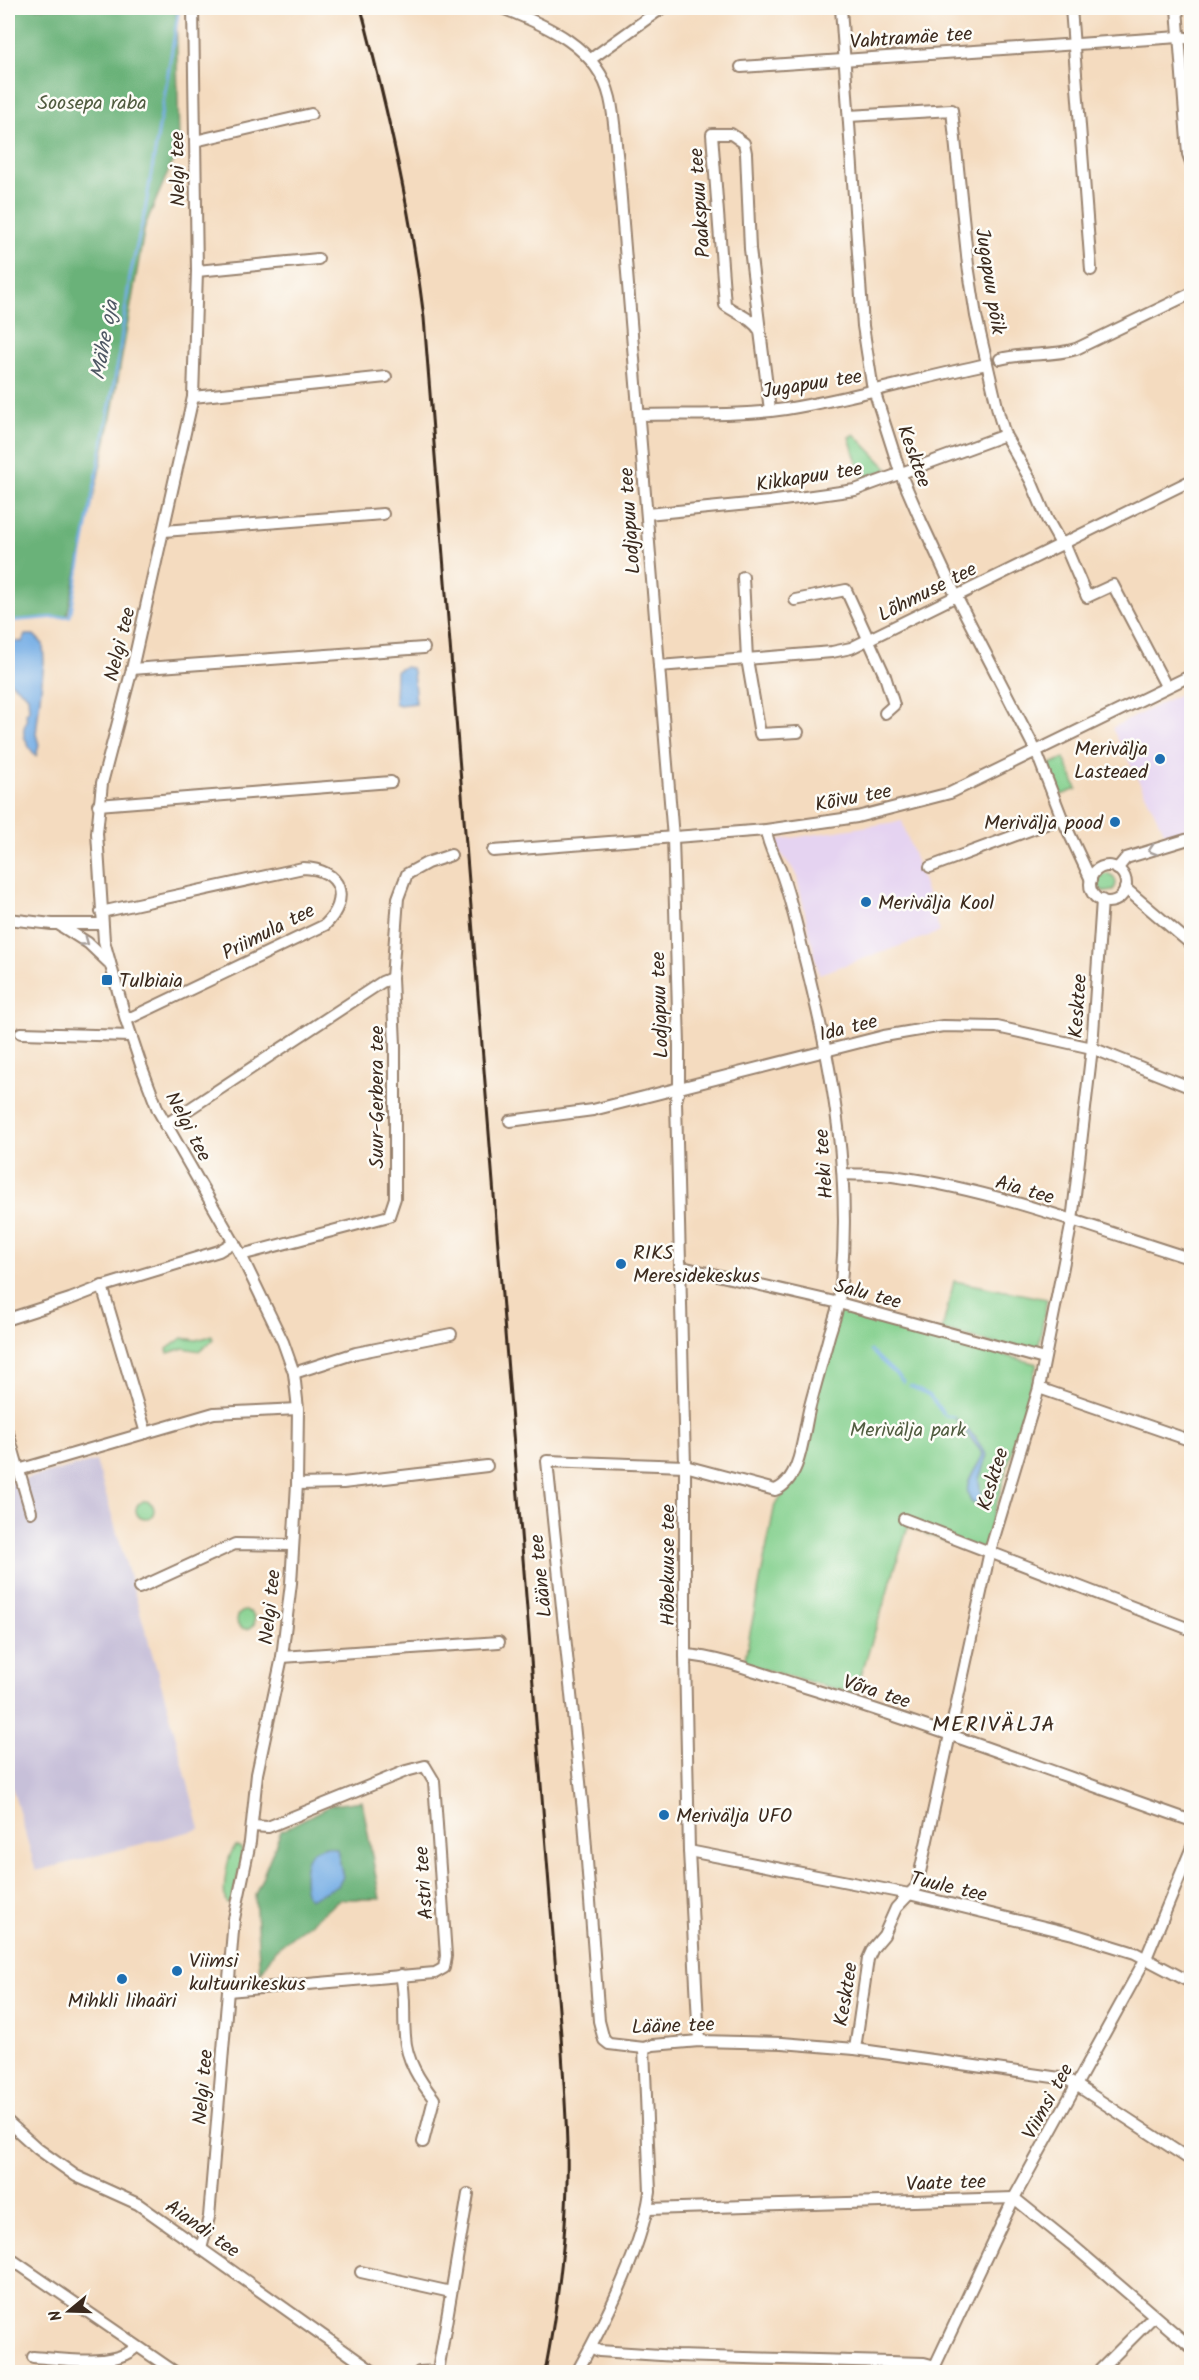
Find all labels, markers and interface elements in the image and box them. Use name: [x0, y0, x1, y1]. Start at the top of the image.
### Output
street label: Vahtramäe tee: [849, 19, 973, 59]
park label: Soosepa raba: [37, 88, 147, 120]
street label: Nelgi tee: [162, 131, 196, 207]
street label: Paakspuu tee: [681, 147, 721, 259]
street label: Jugapuu põik: [965, 226, 1013, 337]
water label: Mähe oja: [82, 297, 129, 383]
street label: Jugapuu tee: [760, 361, 864, 409]
street label: Kesktee: [887, 421, 939, 492]
street label: Kikkapuu tee: [754, 454, 865, 502]
street label: Lodjapuu tee: [611, 466, 651, 575]
street label: Lõhmuse tee: [873, 554, 983, 631]
street label: Nelgi tee: [96, 604, 146, 685]
place label: Merivälja Lasteaed: [1074, 734, 1149, 789]
marker: Merivälja Lasteaed: [1153, 752, 1167, 766]
street label: Kõivu tee: [812, 776, 894, 822]
place label: Merivälja pood: [984, 808, 1104, 840]
marker: Merivälja pood: [1108, 815, 1122, 829]
one-way arrow: [1147, 843, 1158, 855]
place label: Merivälja Kool: [878, 888, 994, 920]
marker: Merivälja Kool: [859, 895, 873, 909]
street label: Priimula tee: [217, 896, 321, 970]
one-way arrow: [78, 935, 89, 946]
street label: Lodjapuu tee: [643, 951, 679, 1059]
place label: Tulbiaia: [119, 966, 183, 998]
marker: Tulbiaia: [100, 973, 114, 987]
street label: Kesktee: [1061, 973, 1097, 1039]
street label: Ida tee: [816, 1006, 881, 1052]
street label: Suur-Gerbera tee: [362, 1026, 394, 1168]
street label: Nelgi tee: [155, 1086, 219, 1168]
street label: Heki tee: [807, 1128, 843, 1200]
street label: Aia tee: [991, 1167, 1058, 1215]
place label: RIKS Meresidekeskus: [633, 1238, 761, 1293]
marker: RIKS Meresidekeskus: [614, 1257, 628, 1271]
street label: Salu tee: [830, 1271, 905, 1319]
park label: Merivälja park: [850, 1415, 967, 1447]
street label: Kesktee: [969, 1444, 1019, 1515]
street label: Hõbekuuse tee: [653, 1504, 685, 1626]
street label: Lääne tee: [522, 1533, 562, 1619]
street label: Nelgi tee: [251, 1568, 291, 1646]
street label: Võra tee: [838, 1667, 914, 1719]
district label: MERIVÄLJA: [932, 1708, 1056, 1743]
place label: Merivälja UFO: [676, 1801, 792, 1833]
marker: Merivälja UFO: [657, 1808, 671, 1822]
street label: Astri tee: [406, 1845, 444, 1921]
street label: Tuule tee: [907, 1864, 990, 1912]
place label: Viimsi kultuurikeskus: [189, 1946, 306, 2001]
street label: Kesktee: [826, 1960, 868, 2029]
marker: Viimsi kultuurikeskus: [170, 1964, 184, 1978]
marker: Mihkli lihaäri: [115, 1972, 129, 1986]
place label: Mihkli lihaäri: [68, 1986, 178, 2018]
street label: Lääne tee: [631, 2010, 715, 2044]
street label: Nelgi tee: [185, 2048, 223, 2126]
street label: Viimsi tee: [1015, 2058, 1083, 2146]
street label: Vaate tee: [906, 2167, 987, 2201]
street label: Aiandi tee: [158, 2192, 246, 2267]
north arrow: [39, 2281, 99, 2341]
text: N: [43, 2307, 70, 2324]

